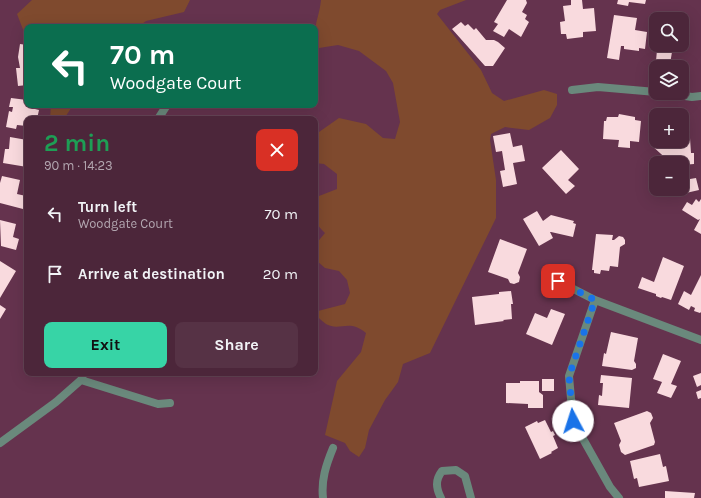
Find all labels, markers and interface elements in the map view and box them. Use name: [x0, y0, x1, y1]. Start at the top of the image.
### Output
map controls: [649, 12, 689, 196]
button: search: [649, 12, 689, 52]
text: 70 m: [110, 38, 175, 71]
icon: left: [44, 40, 96, 92]
button: layers: [649, 60, 689, 100]
text: Woodgate Court: [110, 72, 241, 94]
button: +: [649, 108, 689, 148]
text: 2 min: [44, 129, 110, 157]
button: close: [256, 129, 298, 171]
button: −: [649, 156, 689, 196]
text: 90 m · 14:23: [44, 158, 113, 173]
text: Turn left: [78, 198, 137, 216]
icon: left: [44, 203, 66, 225]
text: 70 m: [264, 205, 298, 223]
text: Woodgate Court: [78, 216, 173, 231]
icon: arrive: [44, 263, 66, 285]
pin: [541, 264, 575, 298]
text: Arrive at destination: [78, 265, 225, 283]
text: 20 m: [263, 265, 298, 283]
icon: arrive: [547, 270, 569, 292]
button: Exit: [44, 322, 167, 368]
button: Share: [175, 322, 298, 368]
position arrow: [552, 400, 594, 442]

